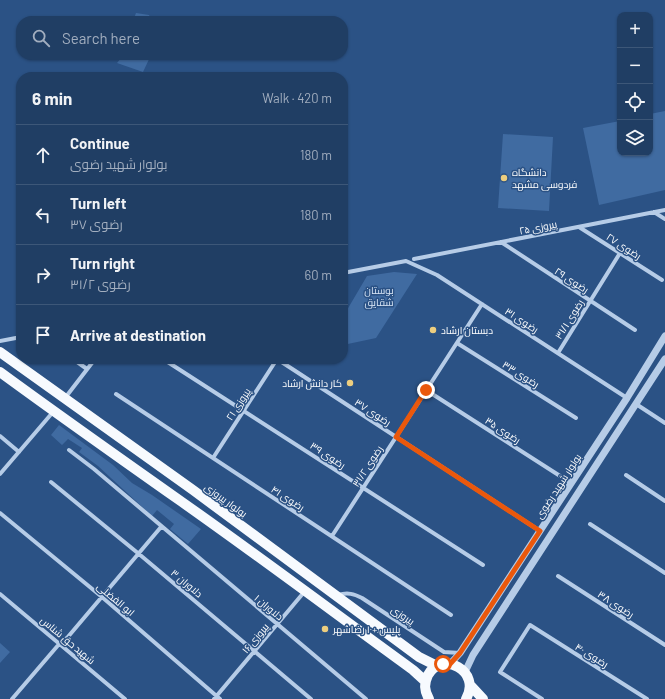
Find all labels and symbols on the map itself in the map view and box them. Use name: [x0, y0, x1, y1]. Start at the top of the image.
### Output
place label: دانشگاه فردوسی مشهد: [512, 166, 577, 191]
marker: دانشگاه فردوسی مشهد: [499, 173, 509, 183]
street label: پیروزی ۲۵: [518, 217, 558, 238]
street label: رضوی ۲۷: [604, 230, 644, 263]
street label: رضوی ۲۹: [552, 265, 591, 296]
park label: بوستان شقایق: [364, 284, 394, 309]
street label: رضوی ۳۱/۱: [552, 297, 587, 342]
street label: رضوی ۳۱: [502, 305, 541, 336]
place label: دبستان ارشاد: [441, 324, 493, 337]
marker: دبستان ارشاد: [428, 325, 438, 335]
street label: رضوی ۳۳: [500, 358, 542, 391]
place label: کار دانش ارشاد: [282, 377, 342, 390]
marker: کار دانش ارشاد: [345, 378, 355, 388]
route end: [417, 381, 435, 399]
street label: پیروزی ۲۱: [223, 385, 254, 423]
street label: رضوی ۳۷: [352, 396, 393, 429]
street label: رضوی ۳۵: [482, 414, 523, 447]
street label: رضوی ۳۹: [308, 439, 348, 472]
street label: رضوی ۳۱/۲: [349, 443, 386, 489]
street label: بولوار شهید رضوی: [533, 451, 584, 521]
street label: بولوار پیروزی: [202, 480, 250, 520]
street label: رضوی ۴۱: [269, 483, 307, 514]
street label: دلاوران ۳: [168, 566, 205, 601]
street label: ابو الفضلی: [94, 580, 137, 619]
street label: رضوی ۳۸: [595, 588, 636, 621]
street label: دلاوران ۱: [252, 592, 286, 623]
street label: پیروزی: [388, 603, 417, 628]
street label: شهید حق شناس: [37, 614, 98, 667]
street label: پیروزی ۱۶: [239, 620, 272, 656]
place label: پلیس +۱۰ رضاشهر: [332, 623, 401, 636]
marker: پلیس +۱۰ رضاشهر: [320, 624, 330, 634]
street label: رضوی ۴۰: [573, 640, 611, 671]
route start: [434, 655, 452, 673]

